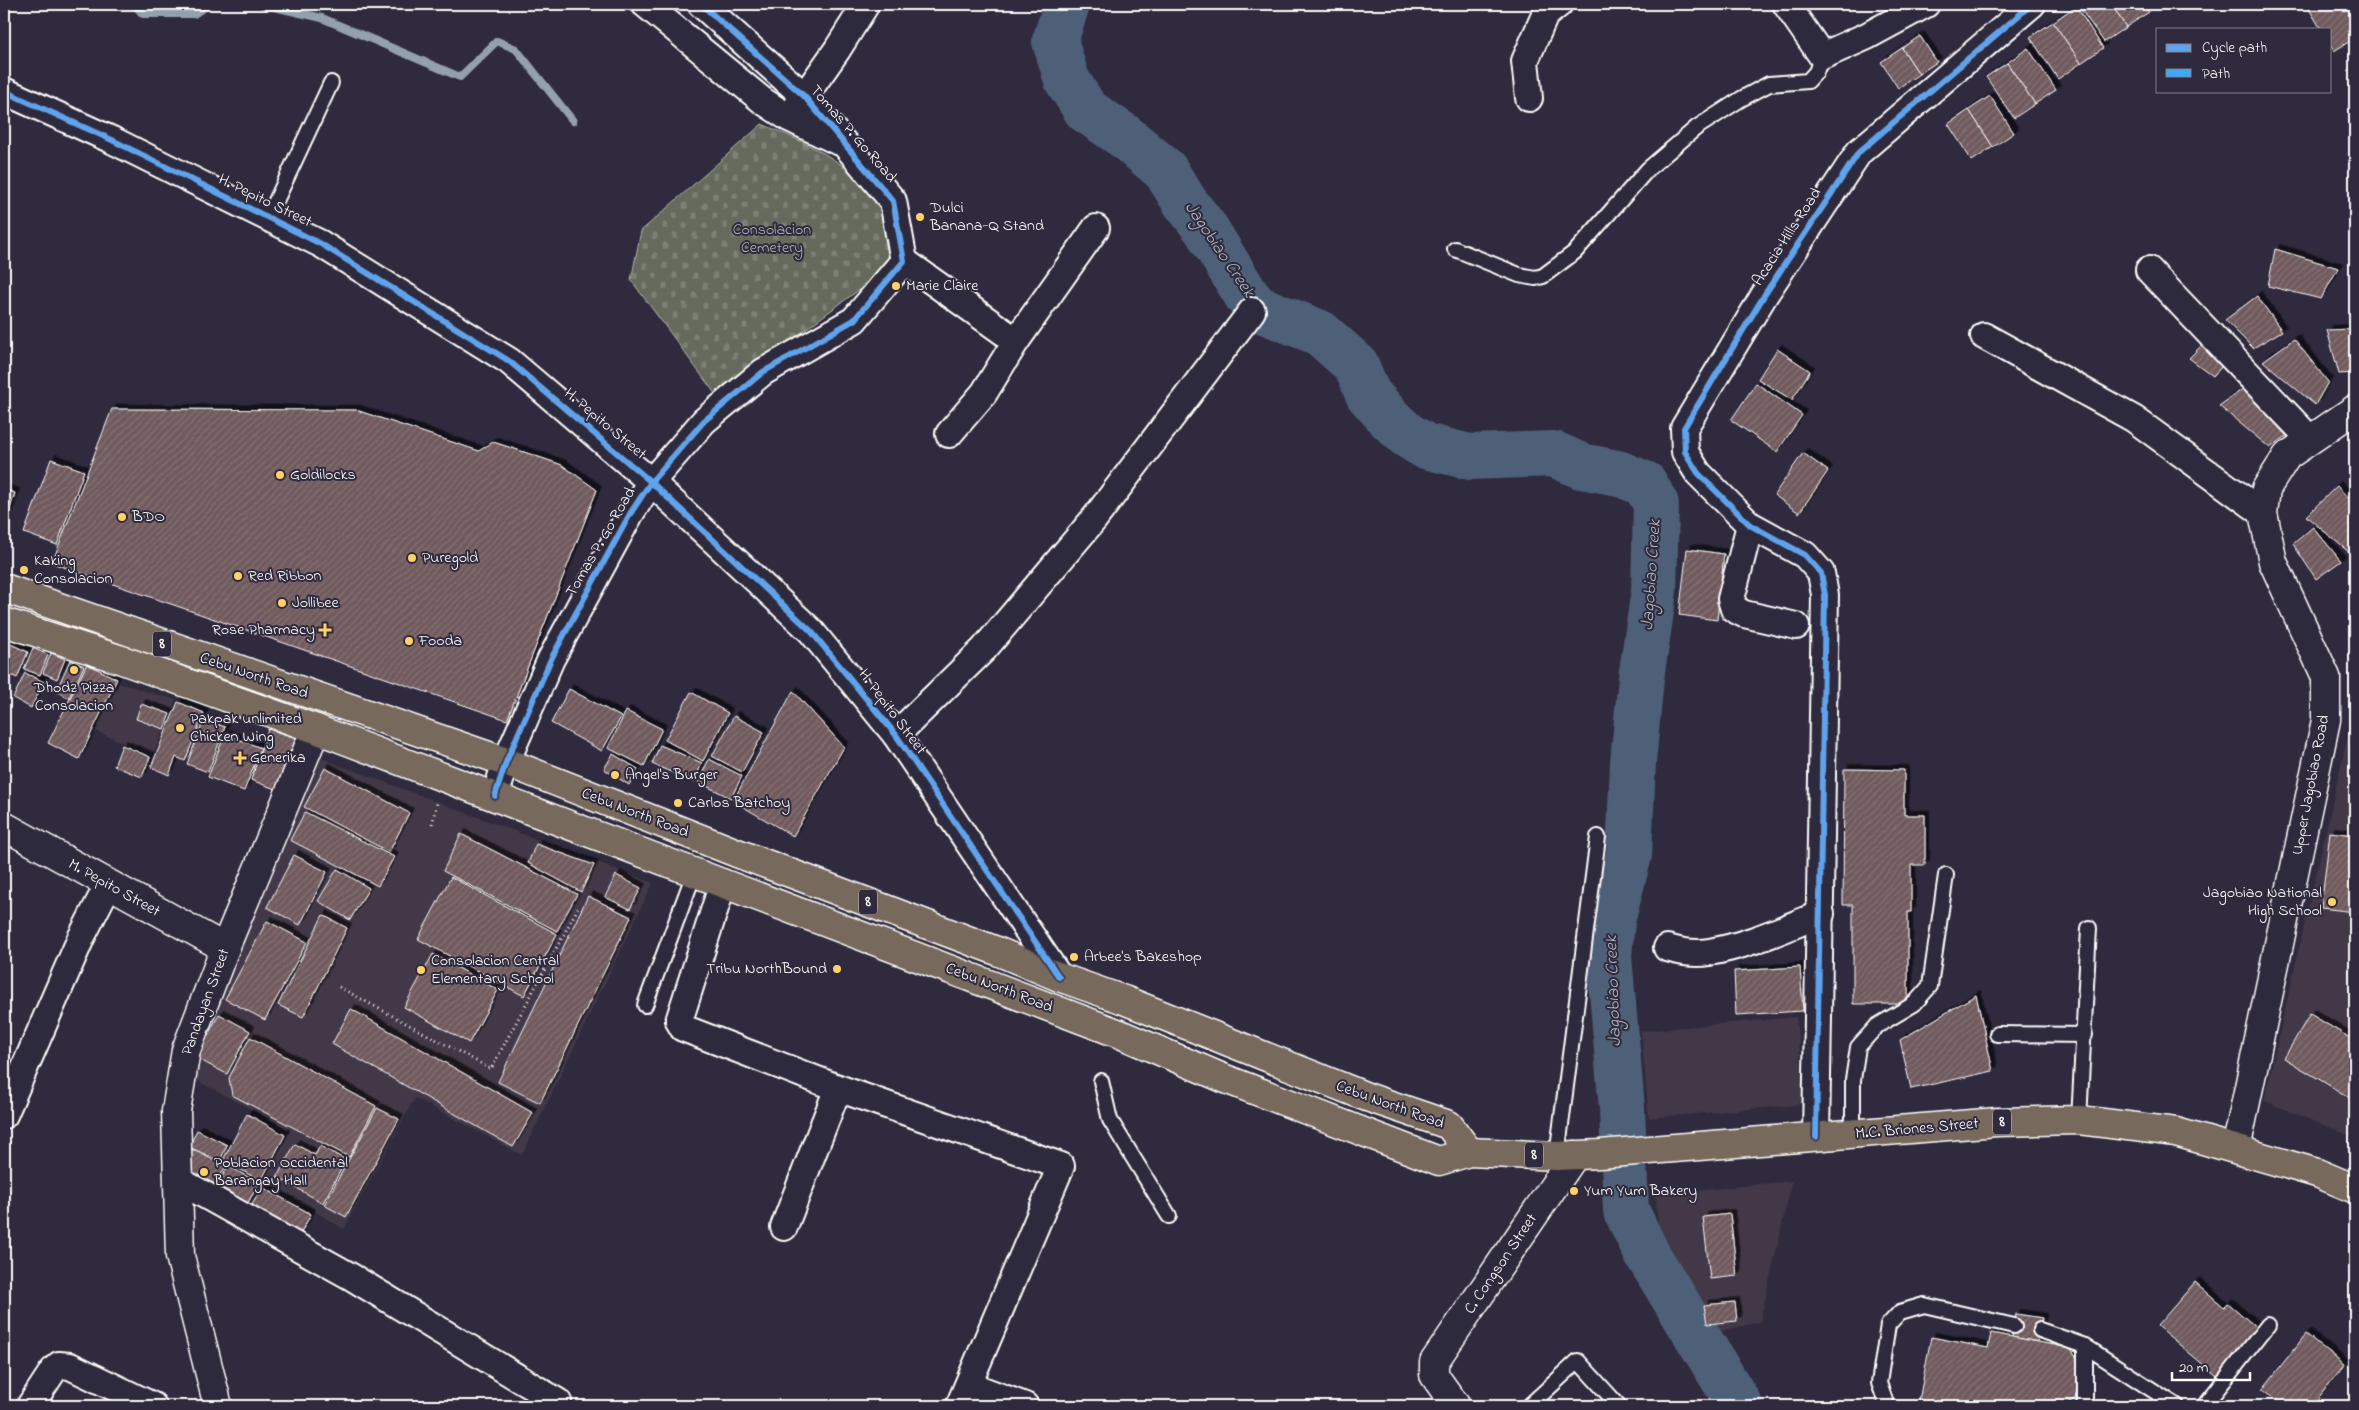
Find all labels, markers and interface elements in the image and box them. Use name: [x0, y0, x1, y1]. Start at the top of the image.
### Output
legend: [2156, 28, 2332, 92]
text: Cycle path: [2202, 37, 2267, 60]
text: Path: [2202, 63, 2230, 85]
street label: Tomas P. Go Road: [804, 80, 902, 188]
street label: H. Pepito Street: [214, 168, 316, 234]
street label: Acacia Hills Road: [1746, 183, 1828, 291]
place label: Dulci Banana-Q Stand: [929, 196, 1044, 238]
water label: Jagobiao Creek: [1177, 197, 1261, 304]
marker: Dulci Banana-Q Stand: [914, 211, 926, 223]
park label: Consolacion Cemetery: [733, 218, 811, 260]
place label: Marie Claire: [906, 274, 979, 298]
marker: Marie Claire: [890, 280, 902, 292]
street label: H. Pepito Street: [558, 382, 652, 466]
place label: Goldilocks: [290, 463, 356, 487]
marker: Goldilocks: [274, 469, 286, 481]
street label: Tomas P. Go Road: [560, 483, 642, 601]
place label: BDO: [131, 505, 165, 529]
marker: BDO: [116, 511, 128, 523]
water label: Jagobiao Creek: [1635, 518, 1669, 631]
place label: Puregold: [422, 546, 478, 570]
place label: Kaking Consolacion: [34, 549, 113, 591]
marker: Puregold: [406, 552, 418, 564]
marker: Kaking Consolacion: [18, 564, 30, 576]
place label: Red Ribbon: [248, 564, 321, 588]
marker: Red Ribbon: [232, 570, 244, 582]
place label: Jollibee: [292, 591, 340, 615]
marker: Jollibee: [276, 597, 288, 609]
place label: Rose Pharmacy: [212, 618, 315, 642]
marker: Rose Pharmacy: [319, 624, 331, 636]
place label: Fooda: [418, 629, 462, 653]
road number: 8: [153, 632, 171, 656]
marker: Fooda: [403, 635, 415, 647]
street label: Cebu North Road: [196, 646, 312, 706]
marker: Dhodz Pizza Consolacion: [68, 664, 80, 676]
street label: H. Pepito Street: [852, 664, 933, 760]
place label: Dhodz Pizza Consolacion: [33, 676, 114, 718]
place label: Pakpak unlimited Chicken Wing: [190, 707, 302, 749]
street label: Upper Jagobiao Road: [2286, 713, 2336, 857]
marker: Pakpak unlimited Chicken Wing: [174, 722, 186, 734]
place label: Generika: [250, 746, 306, 770]
marker: Generika: [234, 752, 246, 764]
place label: Angel's Burger: [625, 763, 718, 787]
marker: Angel's Burger: [609, 769, 621, 781]
street label: Cebu North Road: [578, 781, 692, 845]
place label: Carlos Batchoy: [688, 791, 790, 815]
marker: Carlos Batchoy: [672, 797, 684, 809]
street label: M. Pepito Street: [64, 853, 165, 924]
place label: Jagobiao National High School: [2203, 881, 2322, 923]
road number: 8: [859, 890, 877, 914]
marker: Jagobiao National High School: [2326, 896, 2338, 908]
water label: Jagobiao Creek: [1599, 934, 1629, 1047]
street label: Pandayan Street: [176, 945, 237, 1059]
place label: Arbee's Bakeshop: [1084, 945, 1202, 969]
place label: Consolacion Central Elementary School: [431, 949, 559, 991]
marker: Arbee's Bakeshop: [1068, 951, 1080, 963]
street label: Cebu North Road: [942, 956, 1056, 1020]
place label: Tribu NorthBound: [706, 957, 827, 981]
marker: Tribu NorthBound: [831, 963, 843, 975]
marker: Consolacion Central Elementary School: [415, 964, 427, 976]
street label: Cebu North Road: [1333, 1074, 1447, 1136]
road number: 8: [1993, 1110, 2011, 1134]
street label: M.C. Briones Street: [1854, 1112, 1980, 1146]
road number: 8: [1525, 1142, 1543, 1168]
place label: Poblacion Occidental Barangay Hall: [213, 1151, 348, 1193]
marker: Poblacion Occidental Barangay Hall: [198, 1166, 210, 1178]
place label: Yum Yum Bakery: [1584, 1179, 1697, 1203]
marker: Yum Yum Bakery: [1568, 1185, 1580, 1197]
street label: C. Congson Street: [1458, 1208, 1544, 1319]
scale bar: [2172, 1350, 2249, 1382]
text: 20 m: [2179, 1357, 2209, 1379]

